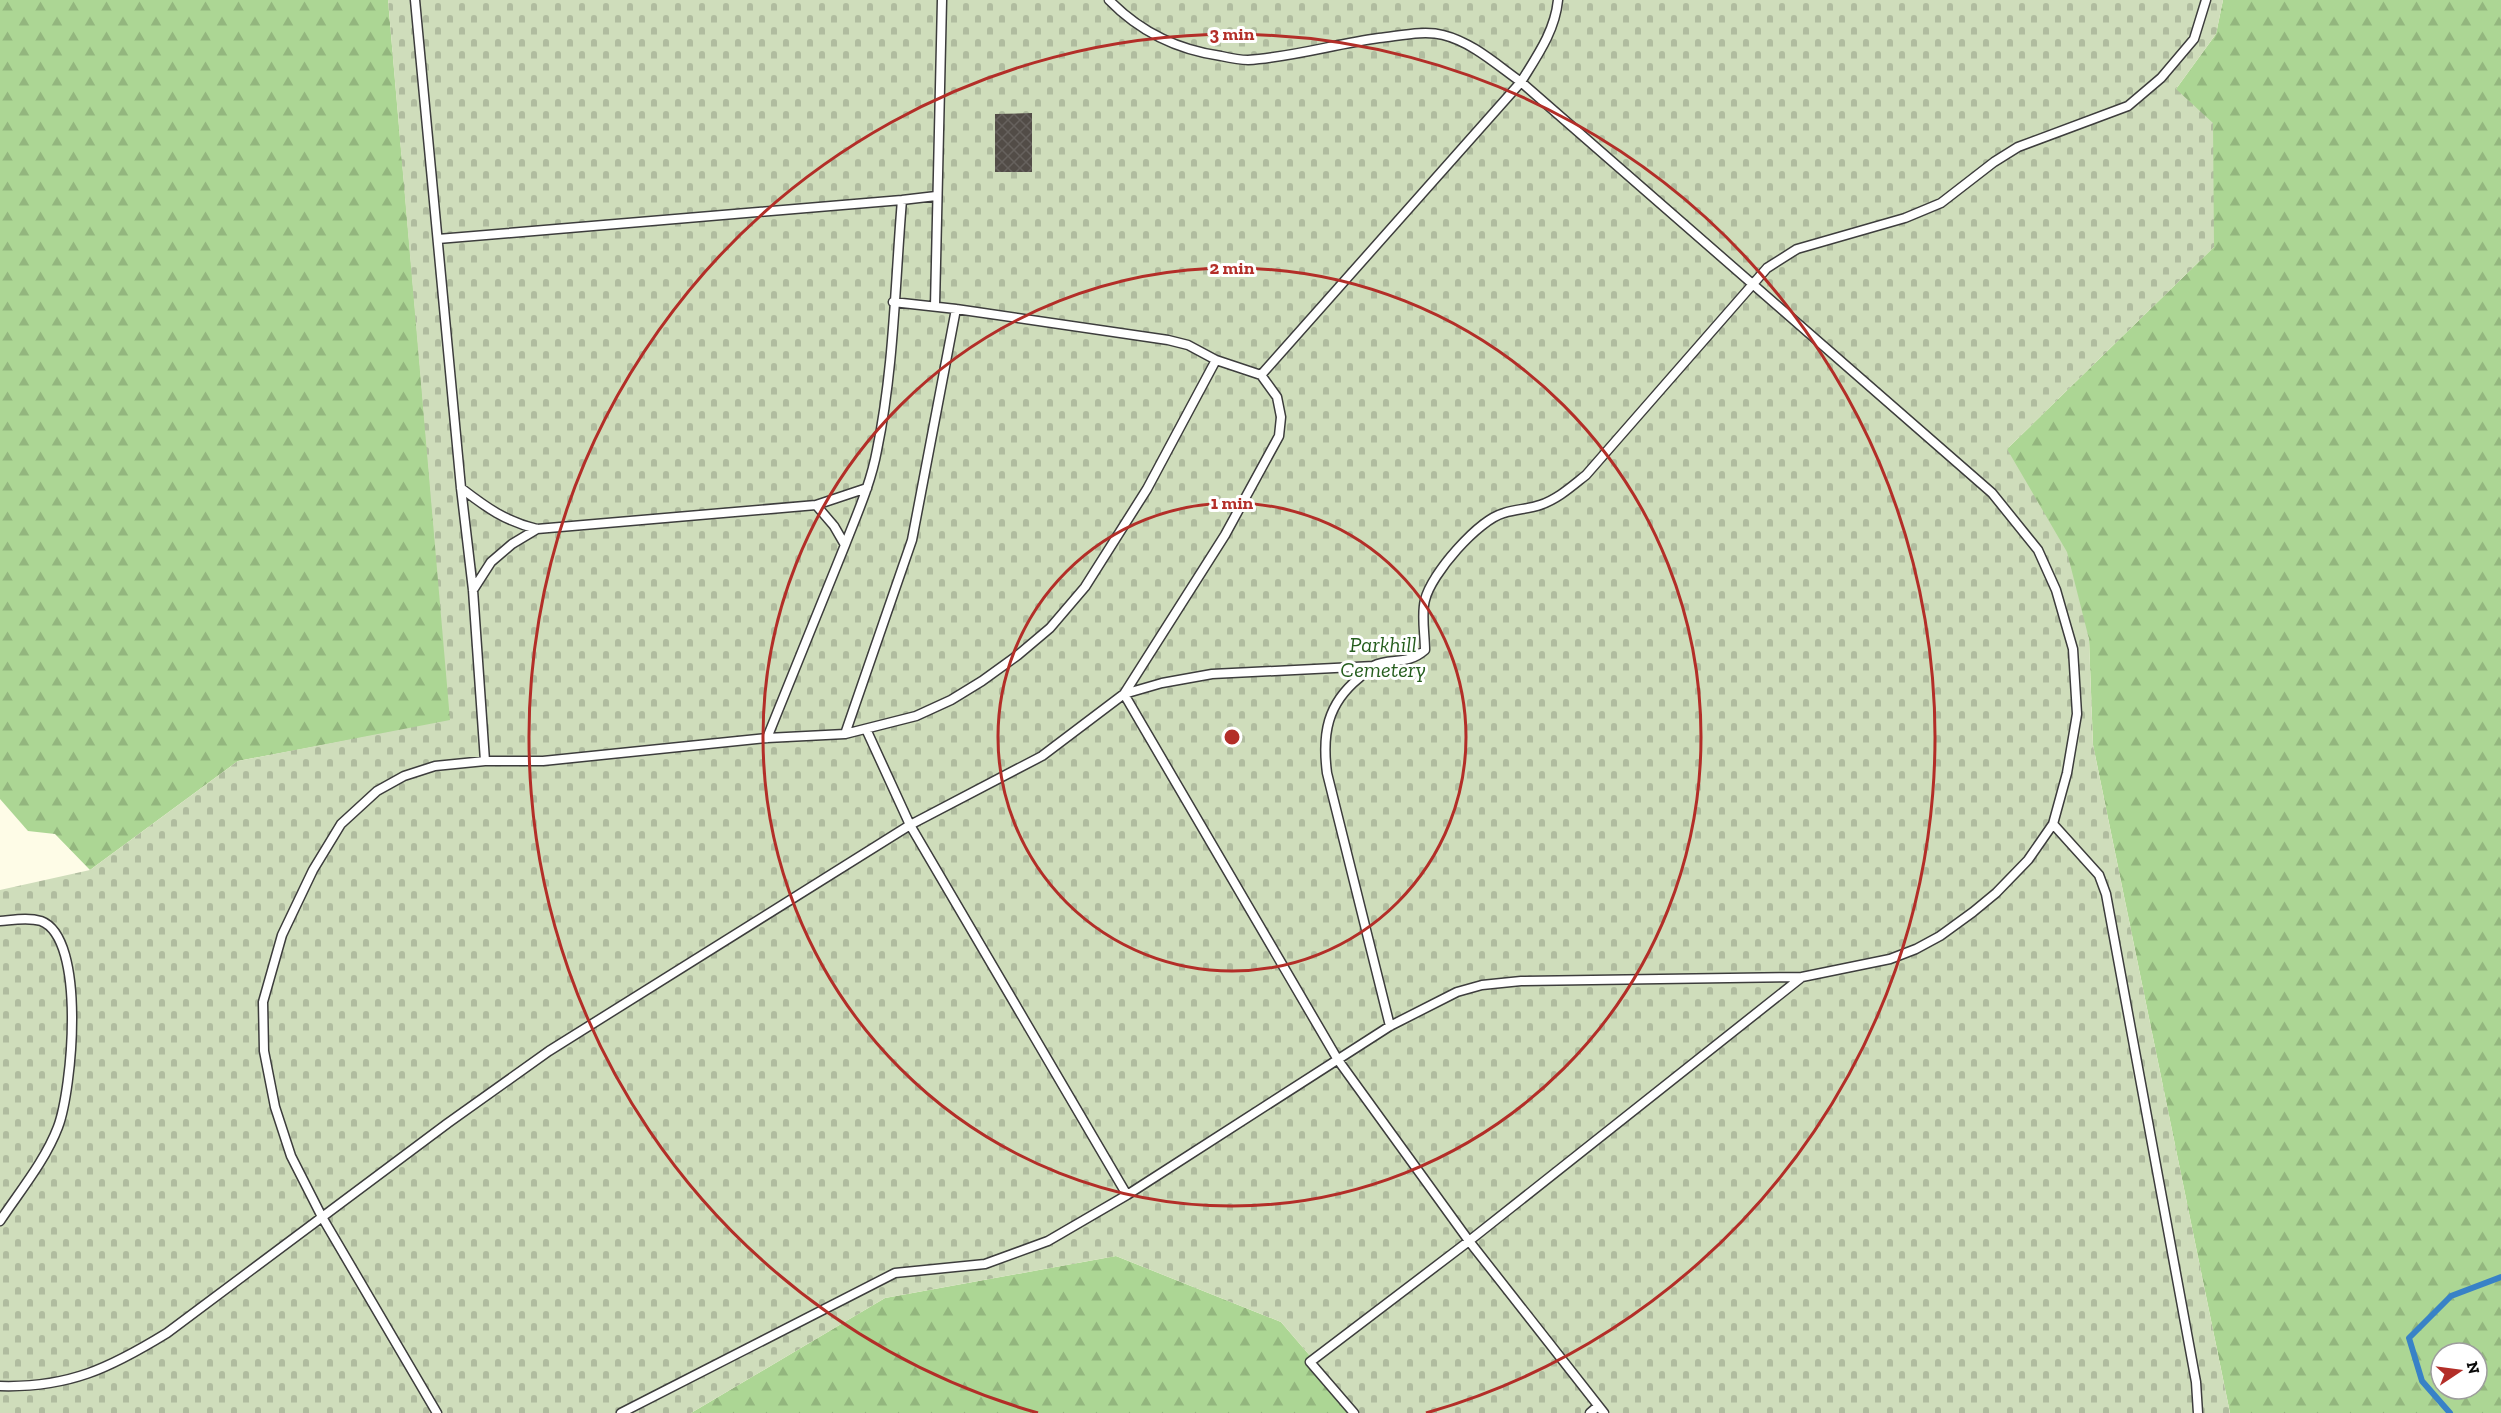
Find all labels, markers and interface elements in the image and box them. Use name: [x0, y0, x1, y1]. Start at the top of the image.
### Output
text: 3 min: [1210, 23, 1255, 45]
text: 2 min: [1210, 257, 1255, 279]
text: 1 min: [1211, 492, 1254, 514]
park label: Parkhill Cemetery: [1340, 631, 1426, 683]
centre of rings: [1222, 727, 1242, 747]
north arrow: [2429, 1341, 2489, 1401]
text: N: [2463, 1360, 2484, 1376]

